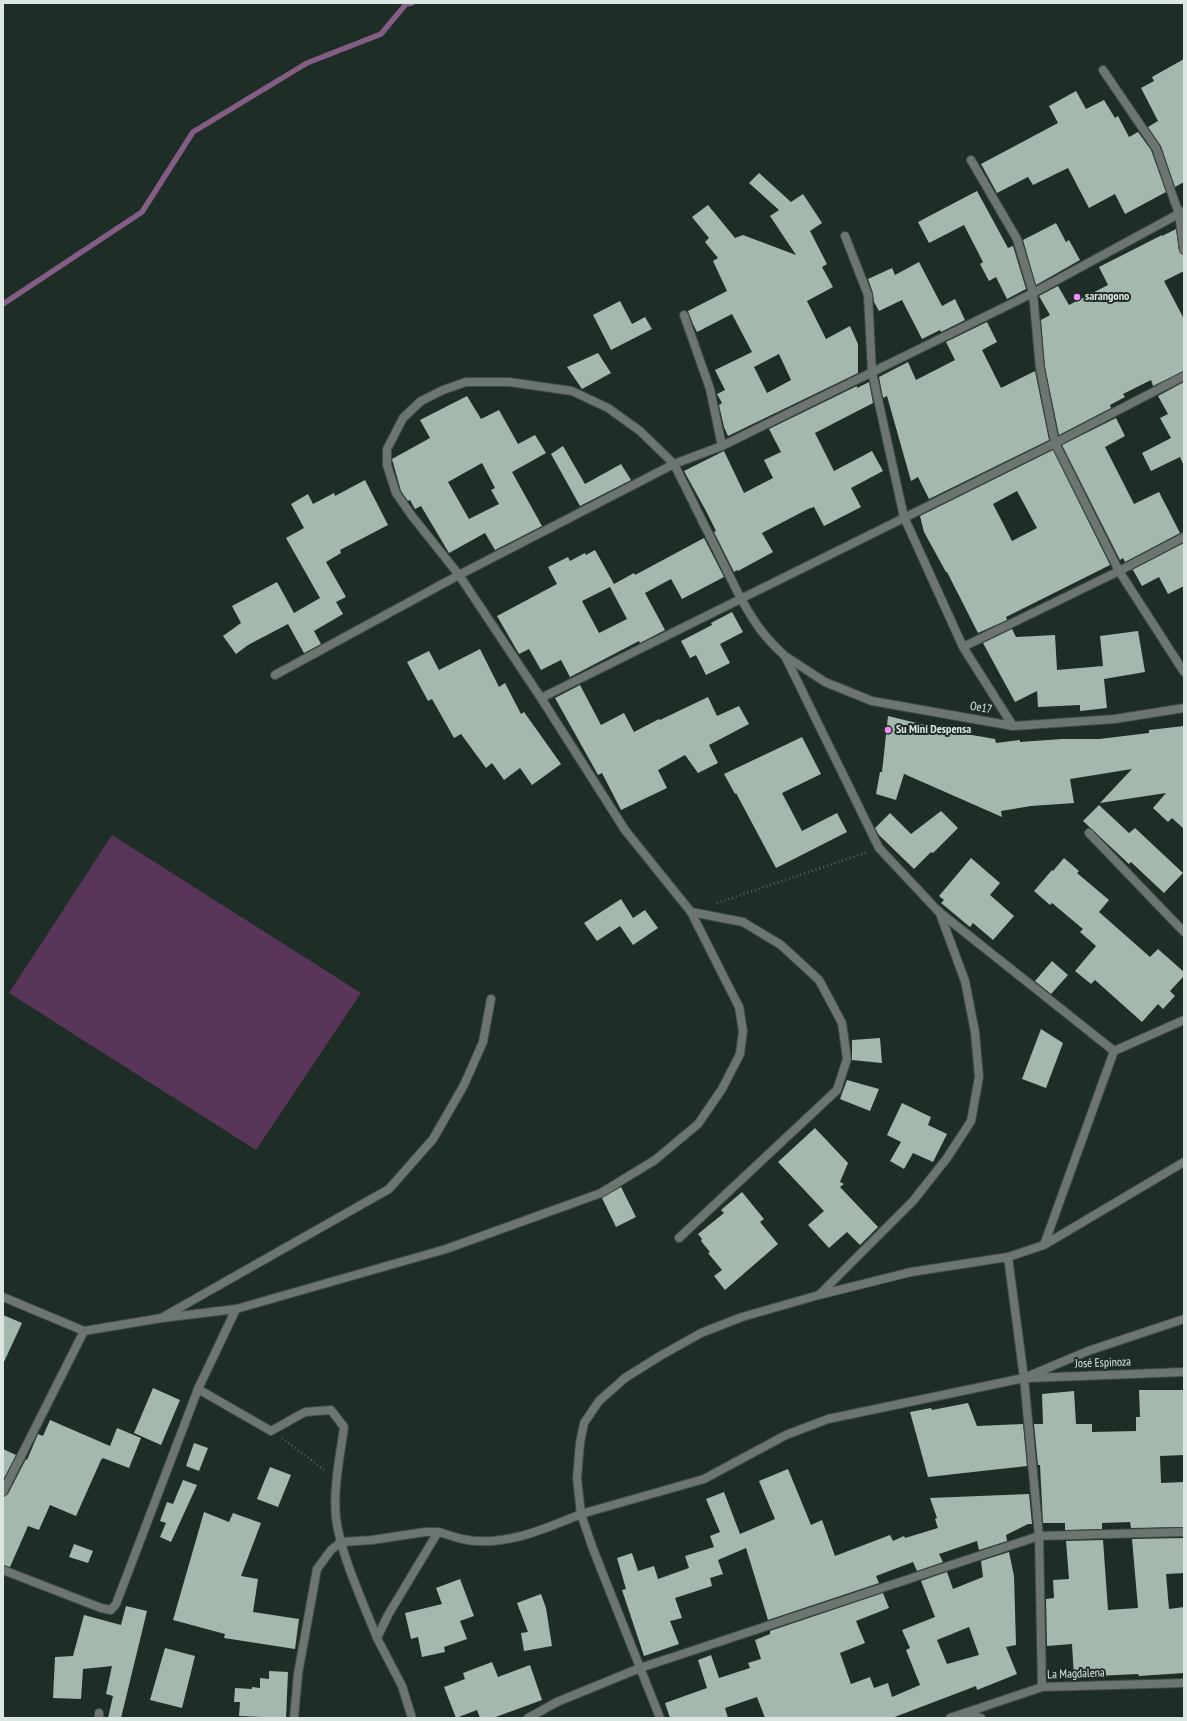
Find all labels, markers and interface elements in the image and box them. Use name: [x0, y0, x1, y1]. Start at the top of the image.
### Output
place label: sarangono: [1085, 290, 1129, 304]
marker: sarangono: [1072, 292, 1082, 302]
street label: Oe17: [969, 699, 993, 717]
place label: Su Mini Despensa: [896, 723, 971, 737]
marker: Su Mini Despensa: [883, 725, 893, 735]
street label: José Espinoza: [1075, 1355, 1131, 1371]
street label: La Magdalena: [1047, 1666, 1105, 1682]

